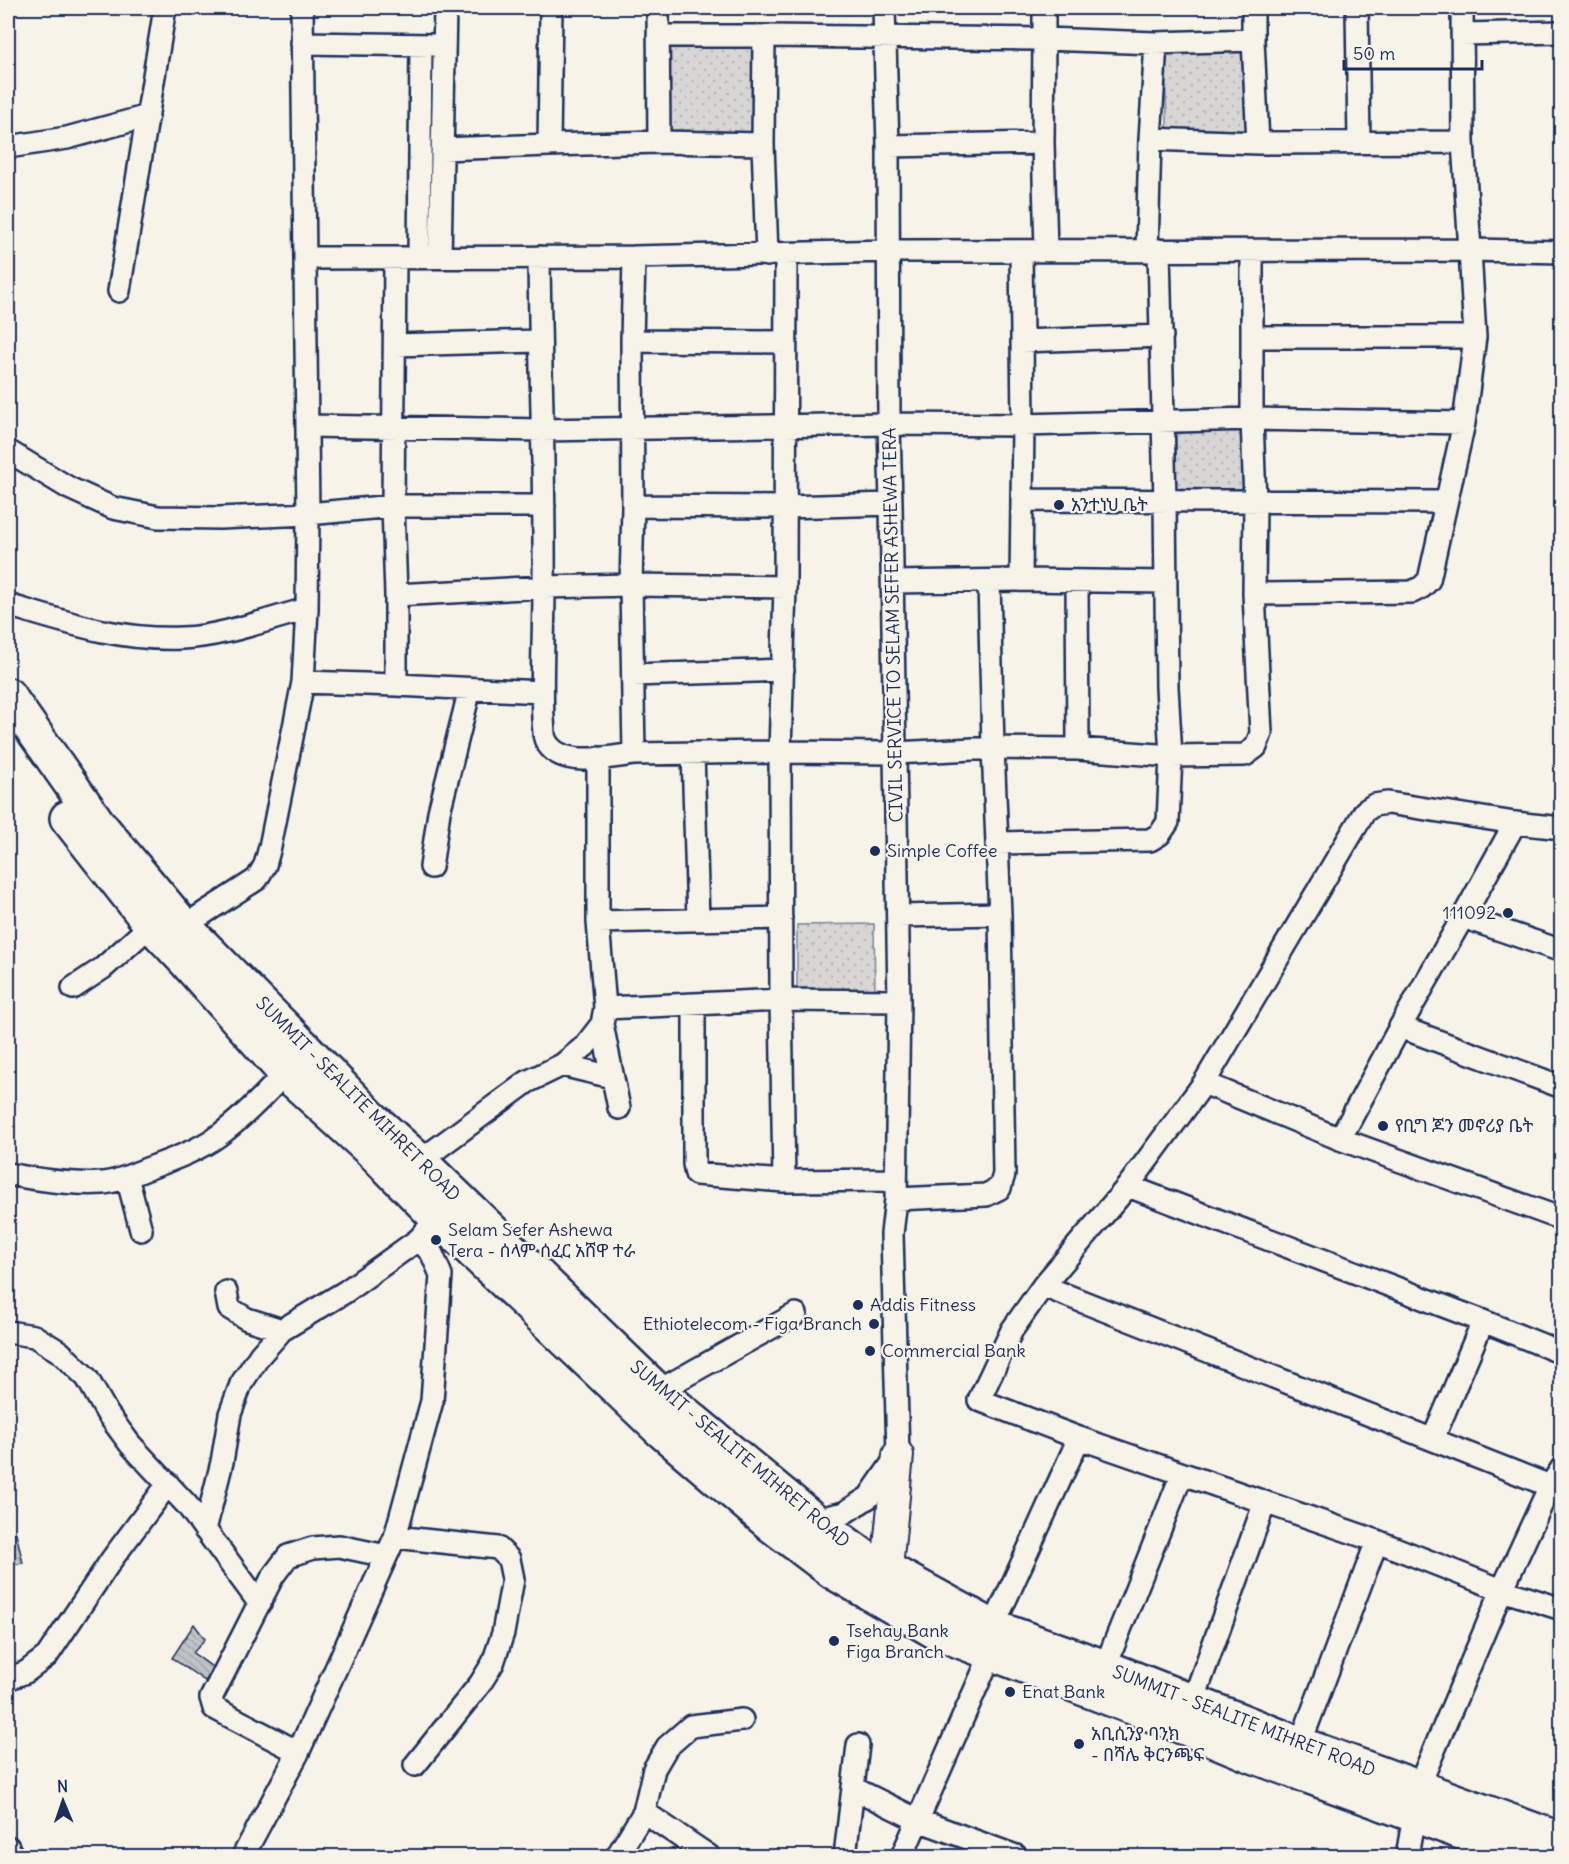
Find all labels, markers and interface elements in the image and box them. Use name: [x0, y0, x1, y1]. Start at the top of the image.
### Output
scale bar: [1344, 33, 1482, 71]
text: 50 m: [1353, 42, 1395, 65]
street label: CIVIL SERVICE TO SELAM SEFER ASHEWA TERA: [878, 427, 907, 823]
place label: አንተነህ ቤት: [1071, 493, 1148, 516]
marker: አንተነህ ቤት: [1052, 498, 1066, 512]
place label: Simple Coffee: [887, 839, 998, 862]
marker: Simple Coffee: [868, 844, 882, 858]
place label: 111092: [1443, 901, 1496, 924]
marker: 111092: [1501, 906, 1515, 920]
street label: SUMMIT - SEALITE MIHRET ROAD: [251, 992, 465, 1206]
place label: የቢግ ጆን መኖሪያ ቤት: [1395, 1114, 1533, 1137]
marker: የቢግ ጆን መኖሪያ ቤት: [1376, 1119, 1390, 1133]
place label: Selam Sefer Ashewa Tera - ሰላም ሰፈር አሸዋ ተራ: [448, 1218, 635, 1262]
marker: Selam Sefer Ashewa Tera - ሰላም ሰፈር አሸዋ ተራ: [429, 1233, 443, 1247]
place label: Addis Fitness: [870, 1293, 976, 1316]
marker: Addis Fitness: [851, 1298, 865, 1312]
place label: Ethiotelecom - Figa Branch: [643, 1312, 862, 1335]
marker: Ethiotelecom - Figa Branch: [867, 1317, 881, 1331]
place label: Commercial Bank: [882, 1339, 1026, 1362]
marker: Commercial Bank: [863, 1344, 877, 1358]
street label: SUMMIT - SEALITE MIHRET ROAD: [626, 1355, 855, 1552]
place label: Tsehay Bank Figa Branch: [846, 1619, 949, 1663]
marker: Tsehay Bank Figa Branch: [827, 1634, 841, 1648]
street label: SUMMIT - SEALITE MIHRET ROAD: [1109, 1660, 1379, 1781]
place label: Enat Bank: [1022, 1680, 1105, 1703]
marker: Enat Bank: [1003, 1685, 1017, 1699]
place label: አቢሲንያ ባንክ - በሻሌ ቅርንጫፍ: [1091, 1722, 1204, 1766]
marker: አቢሲንያ ባንክ - በሻሌ ቅርንጫፍ: [1072, 1737, 1086, 1751]
north arrow: [33, 1771, 93, 1831]
text: N: [57, 1776, 68, 1796]

